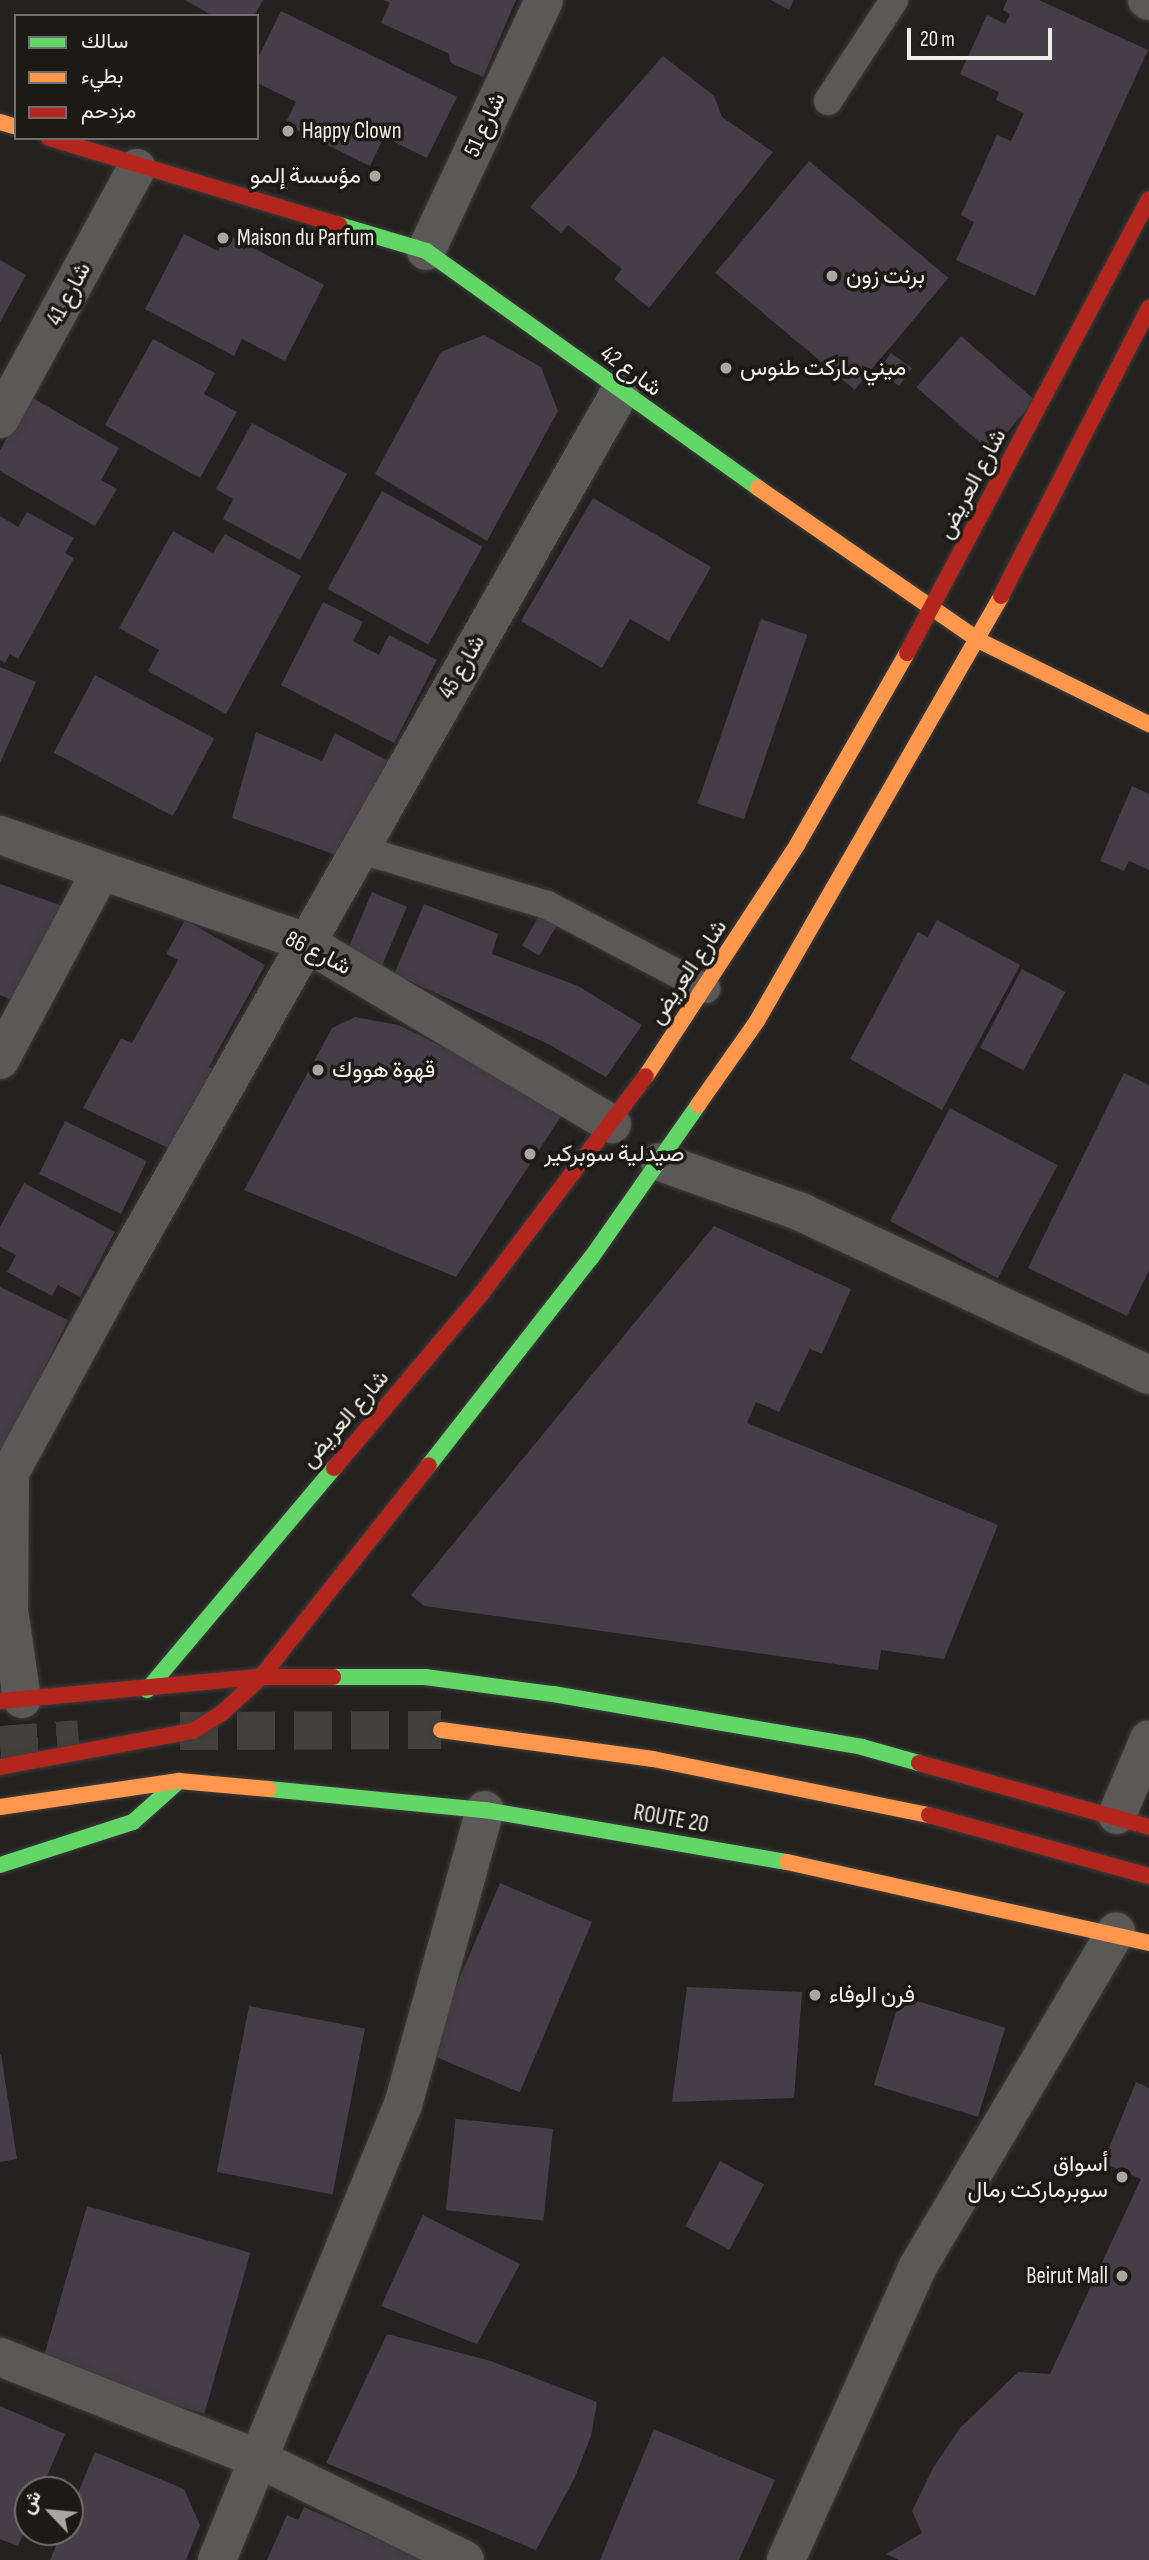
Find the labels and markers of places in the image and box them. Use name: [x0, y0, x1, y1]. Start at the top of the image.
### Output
place label: Happy Clown: [302, 117, 402, 145]
marker: Happy Clown: [280, 123, 296, 139]
place label: مؤسسة إلمو: [250, 162, 361, 190]
marker: مؤسسة إلمو: [367, 168, 383, 184]
place label: Maison du Parfum: [237, 224, 374, 252]
marker: Maison du Parfum: [215, 230, 231, 246]
place label: برنت زون: [846, 262, 925, 290]
marker: برنت زون: [824, 268, 840, 284]
place label: ميني ماركت طنوس: [740, 354, 906, 382]
marker: ميني ماركت طنوس: [718, 360, 734, 376]
place label: قهوة هووك: [332, 1056, 435, 1084]
marker: قهوة هووك: [310, 1062, 326, 1078]
place label: صيدلية سوبركير: [544, 1140, 684, 1168]
marker: صيدلية سوبركير: [522, 1146, 538, 1162]
place label: فرن الوفاء: [829, 1981, 915, 2009]
marker: فرن الوفاء: [807, 1987, 823, 2003]
place label: أسواق سوبرماركت رمال: [967, 2150, 1108, 2204]
marker: أسواق سوبرماركت رمال: [1114, 2169, 1130, 2185]
place label: Beirut Mall: [1026, 2262, 1108, 2290]
marker: Beirut Mall: [1114, 2268, 1130, 2284]

